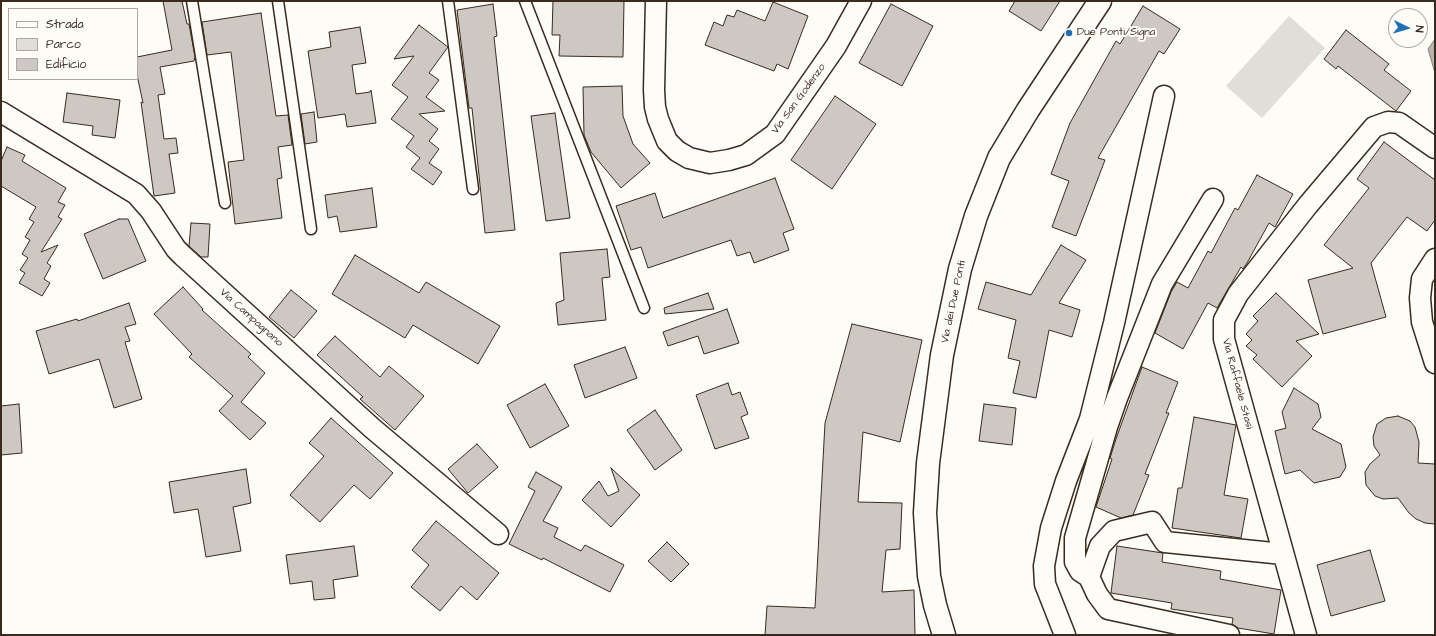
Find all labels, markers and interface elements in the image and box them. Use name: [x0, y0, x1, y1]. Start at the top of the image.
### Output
legend: [8, 8, 138, 80]
north arrow: [1388, 8, 1428, 48]
text: Strada: [46, 16, 84, 33]
text: N: [1412, 25, 1427, 33]
place label: Due Ponti/Signa: [1077, 26, 1155, 40]
marker: Due Ponti/Signa: [1064, 28, 1074, 38]
text: Parco: [46, 36, 81, 53]
text: Edificio: [46, 56, 86, 73]
street label: Via San Godenzo: [769, 61, 829, 137]
street label: Via dei Due Ponti: [939, 259, 969, 345]
street label: Via Campagnano: [217, 286, 285, 350]
street label: Via Raffaele Stasi: [1219, 337, 1255, 431]

